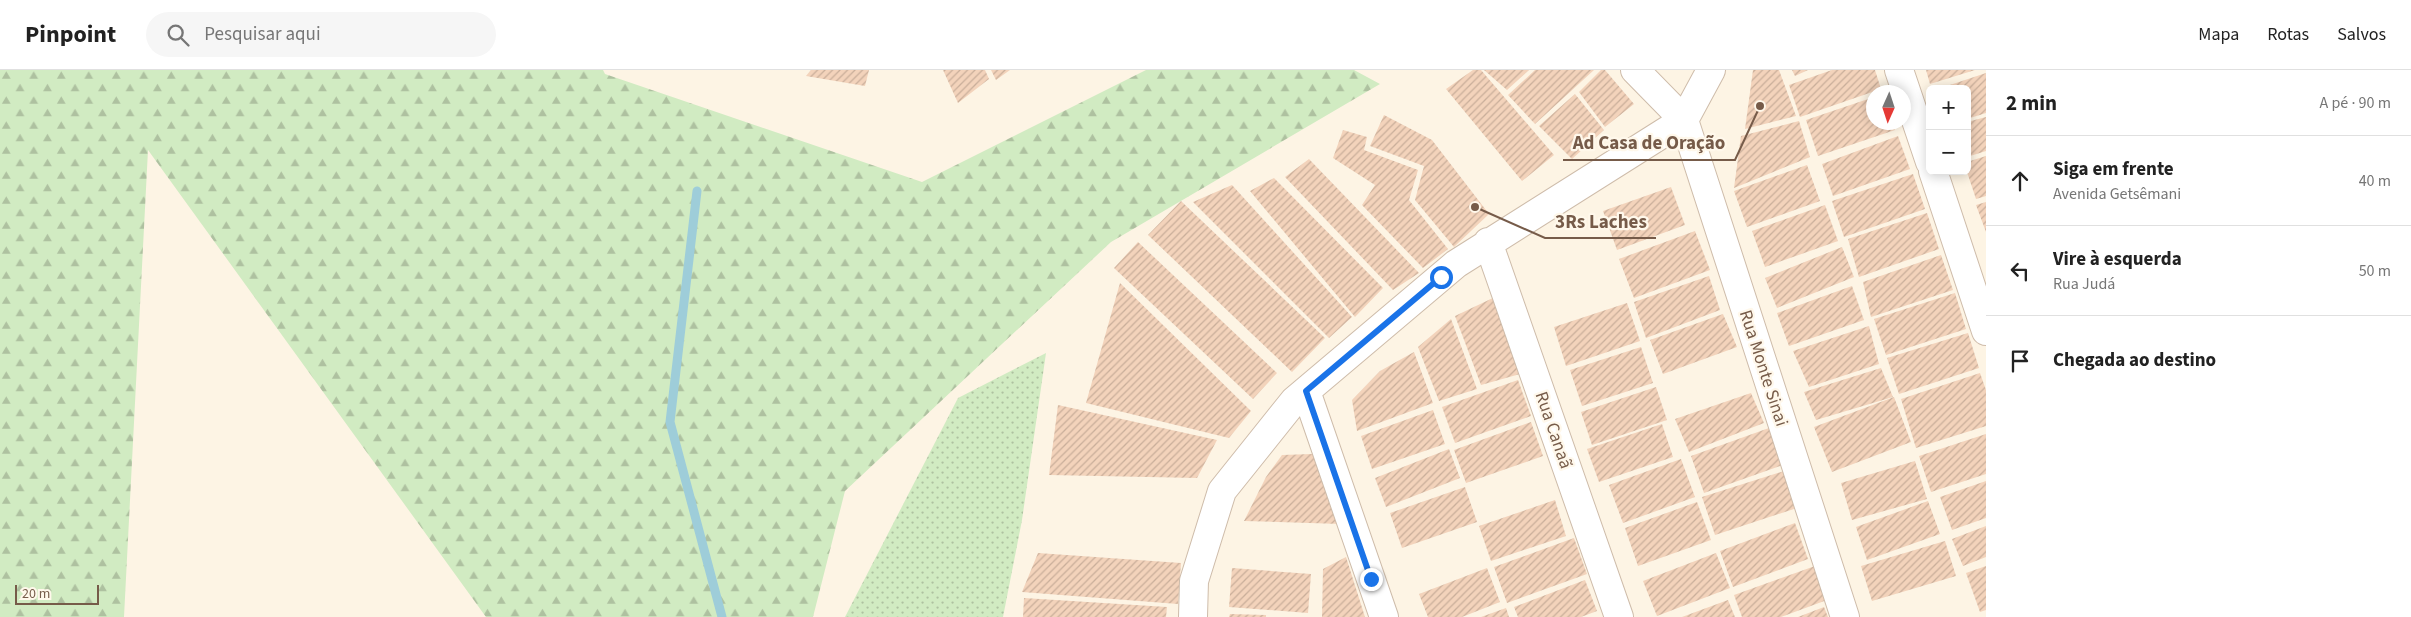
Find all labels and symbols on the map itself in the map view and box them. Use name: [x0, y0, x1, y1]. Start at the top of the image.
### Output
north arrow: [1866, 85, 1911, 130]
callout: Ad Casa de Oração: [1563, 126, 1735, 160]
text: Ad Casa de Oração: [1572, 130, 1725, 157]
callout: 3Rs Laches: [1545, 204, 1656, 238]
text: 3Rs Laches: [1555, 209, 1647, 236]
route start: [1430, 266, 1453, 289]
street label: Rua Monte Sinai: [1733, 307, 1794, 430]
street label: Rua Canaã: [1529, 388, 1578, 472]
route end: [1360, 568, 1383, 591]
scale bar: [15, 582, 99, 605]

